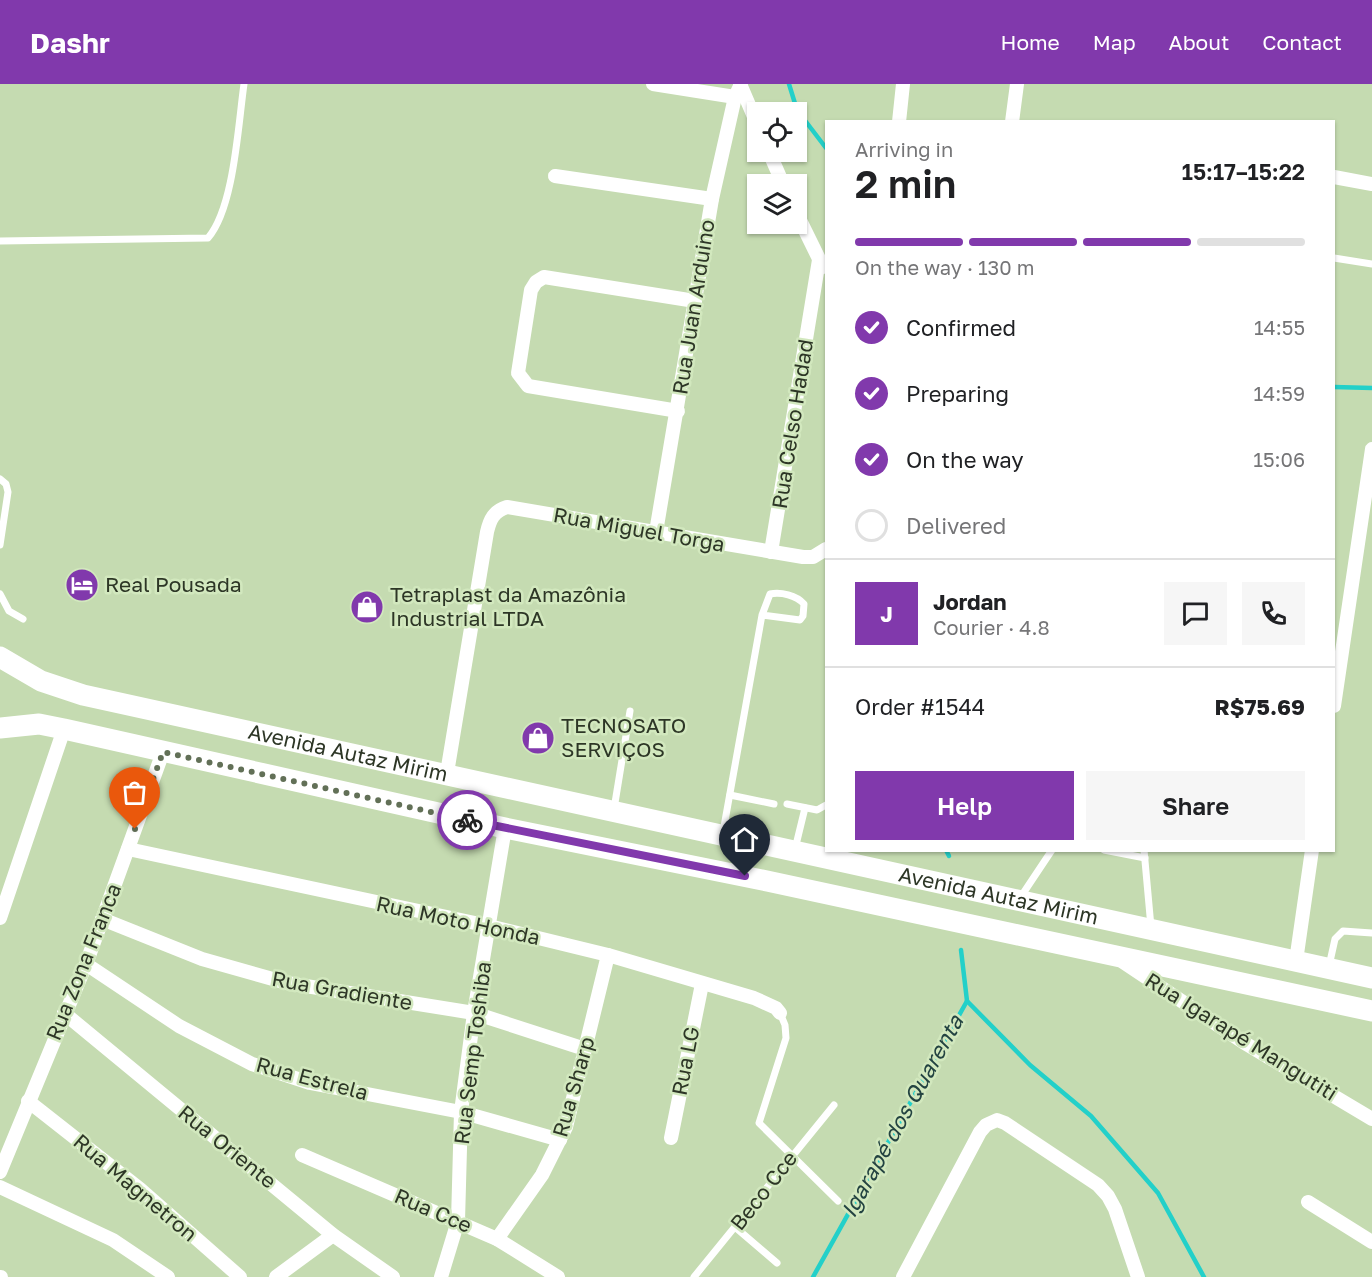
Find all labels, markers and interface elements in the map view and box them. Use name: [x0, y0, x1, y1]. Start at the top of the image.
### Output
text: Dashr: [30, 26, 110, 59]
text: Home: [1000, 29, 1060, 55]
text: Map: [1093, 29, 1136, 55]
text: About: [1169, 29, 1229, 55]
text: Contact: [1262, 29, 1342, 55]
map controls: [747, 102, 807, 234]
button: locate: [747, 102, 807, 162]
text: Arriving in: [855, 137, 953, 161]
text: 15:17–15:22: [1182, 158, 1305, 185]
text: 2 min: [855, 160, 956, 207]
button: layers: [747, 174, 807, 234]
street label: Rua Juan Arduino: [666, 217, 720, 396]
text: On the way · 130 m: [855, 255, 1034, 279]
icon: check: [855, 311, 888, 344]
text: Confirmed: [906, 314, 1016, 341]
text: 14:55: [1254, 315, 1305, 339]
street label: Rua Celso Hadad: [766, 337, 818, 511]
icon: check: [855, 377, 888, 410]
text: Preparing: [906, 380, 1009, 407]
text: 14:59: [1253, 381, 1305, 405]
icon: check: [855, 443, 888, 476]
text: On the way: [906, 446, 1024, 473]
text: 15:06: [1253, 447, 1305, 471]
street label: Rua Miguel Torga: [551, 501, 727, 557]
text: Delivered: [906, 512, 1006, 539]
hotel icon: Real Pousada: [64, 567, 100, 603]
place label: Real Pousada: [105, 571, 242, 597]
place label: Tetraplast da Amazônia Industrial LTDA: [390, 581, 626, 631]
button: chat: [1164, 582, 1227, 645]
button: phone: [1242, 582, 1305, 645]
text: Jordan: [933, 588, 1007, 615]
shop icon: Tetraplast da Amazônia Industrial LTDA: [349, 589, 385, 625]
text: J: [880, 600, 893, 627]
text: Courier · 4.8: [933, 615, 1050, 639]
text: Order #1544: [855, 693, 985, 720]
text: R$75.69: [1215, 693, 1305, 720]
place label: TECNOSATO SERVIÇOS: [561, 712, 686, 762]
street label: Avenida Autaz Mirim: [246, 718, 450, 787]
shop icon: TECNOSATO SERVIÇOS: [520, 720, 556, 756]
pin: [109, 767, 160, 829]
button: Help: [855, 771, 1074, 840]
button: Share: [1086, 771, 1305, 840]
icon: bag: [118, 776, 151, 809]
courier: [437, 790, 497, 850]
icon: bike: [451, 804, 484, 837]
pin: [719, 814, 770, 876]
icon: home: [728, 823, 761, 856]
street label: Avenida Autaz Mirim: [896, 860, 1101, 930]
street label: Rua Zona Franca: [40, 879, 126, 1044]
street label: Rua Moto Honda: [374, 890, 543, 950]
street label: Rua Semp Toshiba: [448, 960, 496, 1146]
street label: Rua Gradiente: [270, 965, 415, 1015]
street label: Rua Igarapé Mangutiti: [1141, 966, 1342, 1106]
water label: Igarapé dos Quarenta: [835, 1009, 969, 1222]
street label: Rua LG: [666, 1024, 704, 1097]
street label: Rua Sharp: [546, 1034, 600, 1140]
street label: Rua Estrela: [253, 1051, 371, 1105]
street label: Rua Oriente: [173, 1099, 282, 1194]
street label: Rua Magnetron: [68, 1128, 203, 1247]
street label: Beco Cce: [724, 1146, 802, 1235]
street label: Rua Cce: [391, 1182, 476, 1238]

